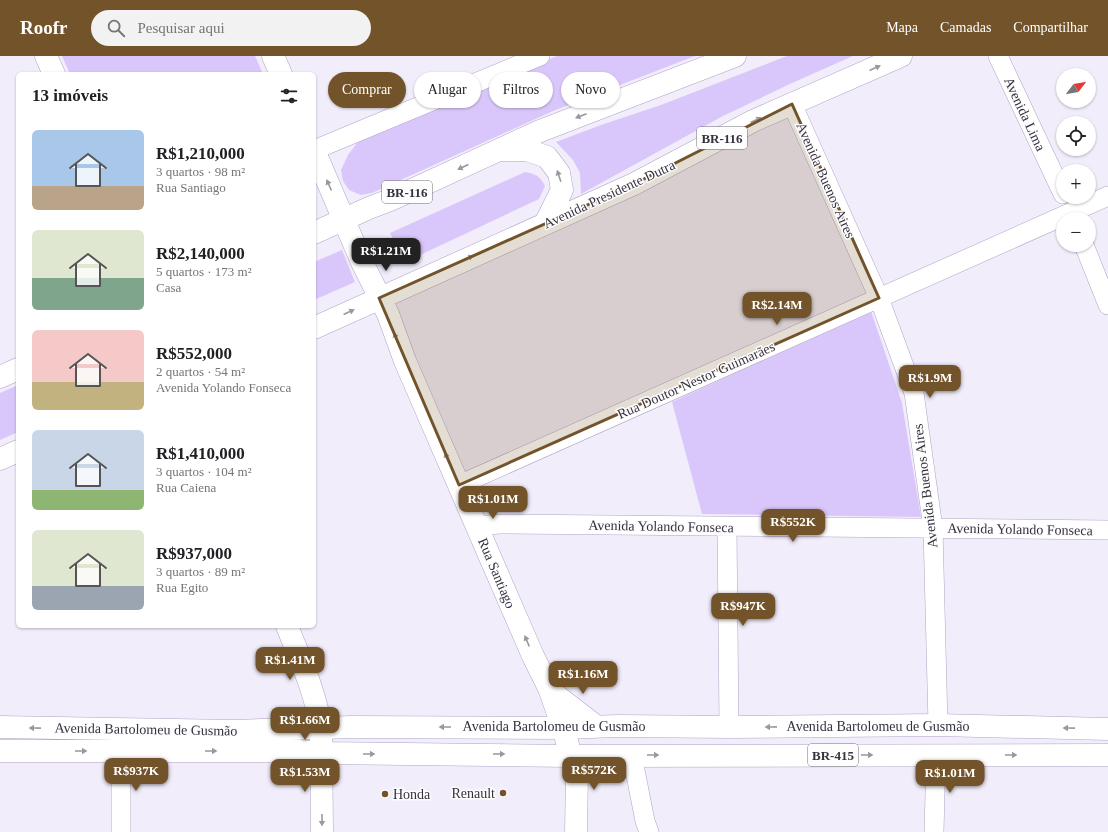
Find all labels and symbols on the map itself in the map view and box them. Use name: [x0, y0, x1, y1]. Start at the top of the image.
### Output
one-way arrow: [869, 65, 880, 71]
north arrow: [1056, 68, 1096, 108]
street label: Avenida Lima: [1001, 75, 1048, 154]
one-way arrow: [574, 113, 586, 119]
one-way arrow: [750, 117, 761, 123]
street label: Avenida Buenos Aires: [793, 120, 858, 240]
road number: BR-116: [697, 127, 747, 149]
street label: Avenida Presidente Dutra: [541, 157, 678, 232]
one-way arrow: [457, 164, 469, 170]
one-way arrow: [556, 169, 562, 181]
one-way arrow: [326, 179, 332, 190]
road number: BR-116: [382, 181, 432, 203]
pin: R$1.21M: [349, 238, 423, 272]
one-way arrow: [462, 255, 474, 261]
pin: R$2.14M: [740, 292, 814, 326]
one-way arrow: [344, 308, 356, 314]
one-way arrow: [393, 332, 399, 344]
street label: Rua Doutor Nestor Guimarães: [615, 339, 777, 422]
pin: R$1.9M: [897, 365, 963, 399]
street label: Avenida Buenos Aires: [910, 423, 941, 549]
one-way arrow: [444, 452, 450, 463]
pin: R$1.01M: [456, 486, 530, 520]
pin: R$552K: [760, 509, 826, 543]
street label: Avenida Yolando Fonseca: [588, 518, 735, 535]
street label: Avenida Yolando Fonseca: [947, 521, 1094, 538]
street label: Rua Santiago: [475, 536, 518, 611]
pin: R$947K: [710, 593, 776, 627]
one-way arrow: [523, 635, 529, 647]
pin: R$1.41M: [253, 647, 327, 681]
pin: R$1.16M: [546, 661, 620, 695]
pin: R$1.66M: [268, 707, 342, 741]
street label: Avenida Bartolomeu de Gusmão: [463, 719, 645, 734]
street label: Avenida Bartolomeu de Gusmão: [787, 719, 969, 734]
street label: Avenida Bartolomeu de Gusmão: [54, 720, 238, 739]
one-way arrow: [438, 724, 451, 730]
one-way arrow: [764, 724, 777, 730]
one-way arrow: [28, 725, 41, 731]
one-way arrow: [1062, 725, 1075, 731]
road number: BR-415: [808, 744, 858, 766]
one-way arrow: [75, 748, 88, 754]
one-way arrow: [205, 748, 218, 754]
one-way arrow: [363, 751, 376, 757]
one-way arrow: [493, 751, 505, 758]
one-way arrow: [647, 752, 660, 758]
one-way arrow: [861, 752, 874, 758]
one-way arrow: [1005, 752, 1018, 758]
pin: R$572K: [561, 757, 627, 791]
pin: R$937K: [103, 758, 169, 792]
pin: R$1.53M: [268, 759, 342, 793]
pin: R$1.01M: [913, 760, 987, 794]
place label: Renault: [451, 786, 495, 801]
place label: Honda: [393, 787, 431, 802]
marker: Renault: [498, 788, 508, 798]
marker: Honda: [380, 789, 390, 799]
one-way arrow: [319, 814, 325, 827]

